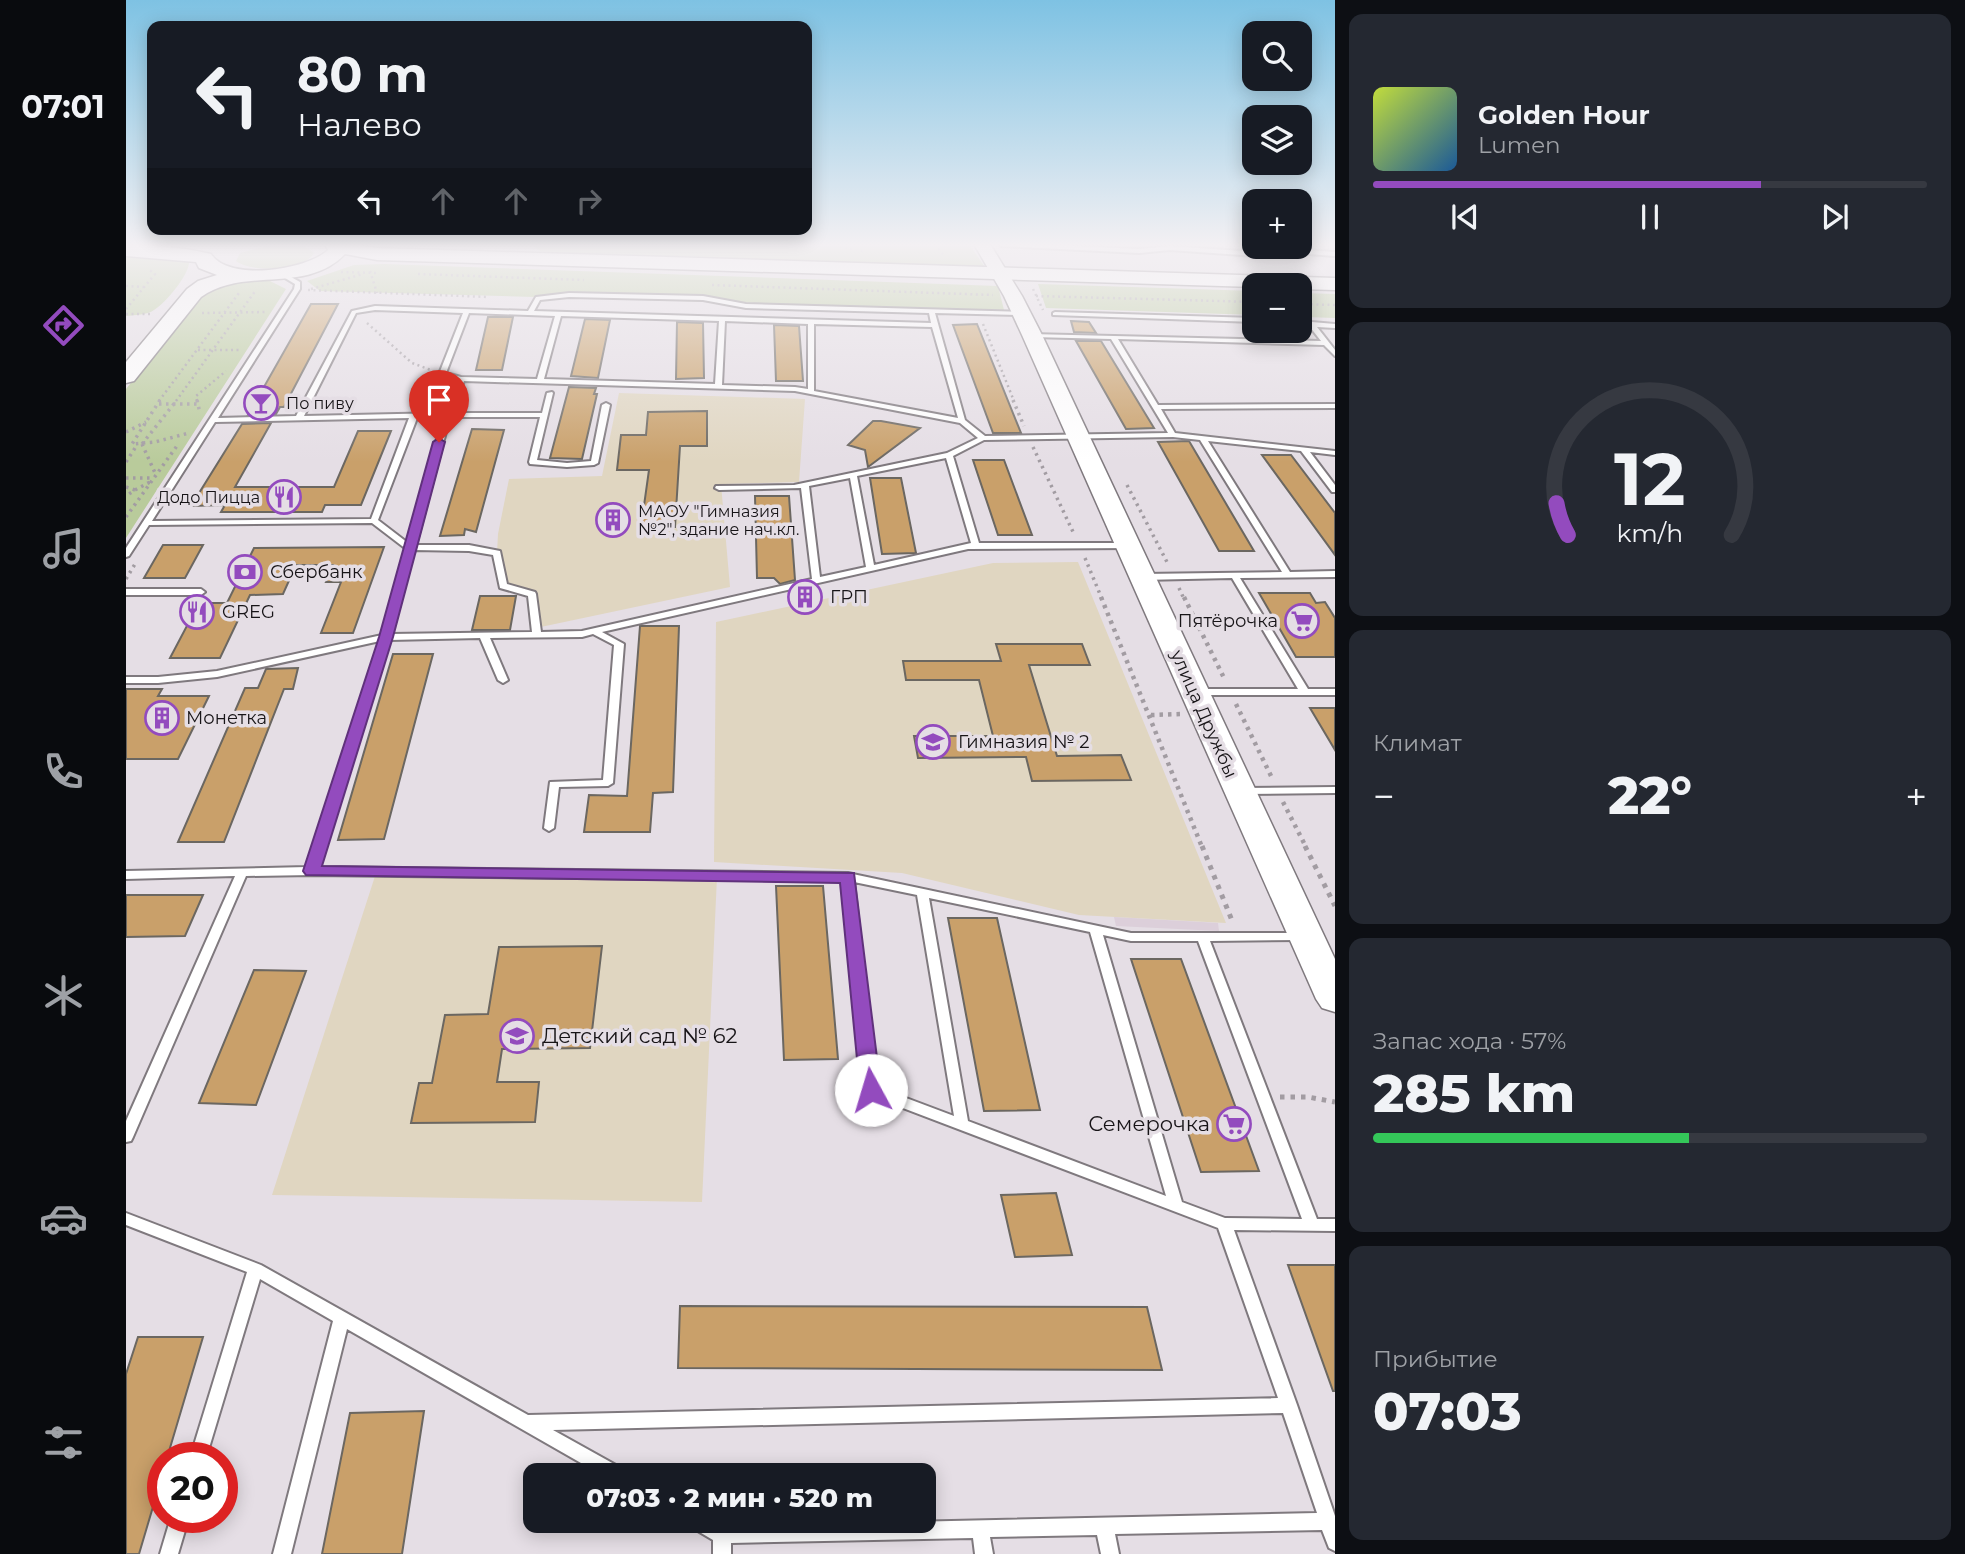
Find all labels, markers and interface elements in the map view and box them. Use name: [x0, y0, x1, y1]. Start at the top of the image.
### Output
map controls: [1242, 21, 1312, 343]
button: search: [1242, 21, 1312, 91]
text: 80 m: [297, 45, 428, 104]
icon: left: [182, 49, 273, 140]
text: 07:01: [21, 87, 105, 126]
text: Golden Hour: [1478, 99, 1650, 131]
text: Налево: [297, 105, 422, 144]
button: layers: [1242, 105, 1312, 175]
text: Lumen: [1478, 131, 1561, 159]
icon: left: [351, 182, 389, 220]
icon: ahead: [424, 182, 462, 220]
icon: ahead: [497, 182, 535, 220]
icon: right: [570, 182, 608, 220]
button: +: [1242, 189, 1312, 259]
icon: previous: [1446, 198, 1484, 236]
icon: pause: [1631, 198, 1669, 236]
icon: next: [1816, 198, 1854, 236]
button: −: [1242, 273, 1312, 343]
icon: directions: [39, 301, 88, 350]
pin: [409, 370, 469, 442]
icon: arrive: [420, 381, 458, 419]
bar icon: По пиву: [242, 384, 280, 422]
place label: По пиву: [286, 394, 354, 413]
text: 12: [1614, 435, 1686, 523]
restaurant icon: Додо Пицца: [265, 478, 303, 516]
place label: Додо Пицца: [157, 488, 260, 507]
building icon: МАОУ "Гимназия №2", здание нач.кл.: [594, 501, 632, 539]
place label: МАОУ "Гимназия №2", здание нач.кл.: [638, 502, 799, 539]
text: km/h: [1617, 518, 1683, 548]
icon: music: [39, 524, 88, 573]
bank icon: Сбербанк: [226, 553, 264, 591]
place label: Сбербанк: [270, 561, 363, 583]
building icon: ГРП: [786, 578, 824, 616]
place label: ГРП: [830, 586, 868, 608]
restaurant icon: GREG: [178, 593, 216, 631]
place label: GREG: [222, 601, 275, 623]
supermarket icon: Пятёрочка: [1283, 602, 1321, 640]
place label: Пятёрочка: [1178, 610, 1278, 632]
street label: улица Дружбы: [1166, 646, 1242, 781]
building icon: Монетка: [143, 699, 181, 737]
place label: Монетка: [186, 707, 267, 729]
school or university icon: Гимназия № 2: [914, 723, 952, 761]
text: Климат: [1373, 729, 1462, 757]
place label: Гимназия № 2: [958, 731, 1090, 753]
icon: phone: [39, 747, 88, 796]
text: 22°: [1608, 764, 1692, 827]
text: −: [1373, 773, 1395, 820]
text: +: [1905, 773, 1927, 820]
icon: climate: [39, 971, 88, 1020]
school or university icon: Детский сад № 62: [498, 1017, 536, 1055]
place label: Детский сад № 62: [542, 1023, 737, 1048]
text: Запас хода · 57%: [1373, 1027, 1566, 1055]
position arrow: [834, 1053, 908, 1127]
text: 285 km: [1373, 1062, 1575, 1125]
supermarket icon: Семерочка: [1215, 1105, 1253, 1143]
place label: Семерочка: [1088, 1111, 1210, 1136]
icon: car: [39, 1194, 88, 1243]
text: Прибытие: [1373, 1345, 1498, 1373]
text: 07:03: [1373, 1380, 1522, 1443]
icon: filters: [39, 1418, 88, 1467]
speed limit sign: 20: [147, 1442, 238, 1533]
text: 07:03 · 2 мин · 520 m: [586, 1482, 873, 1514]

